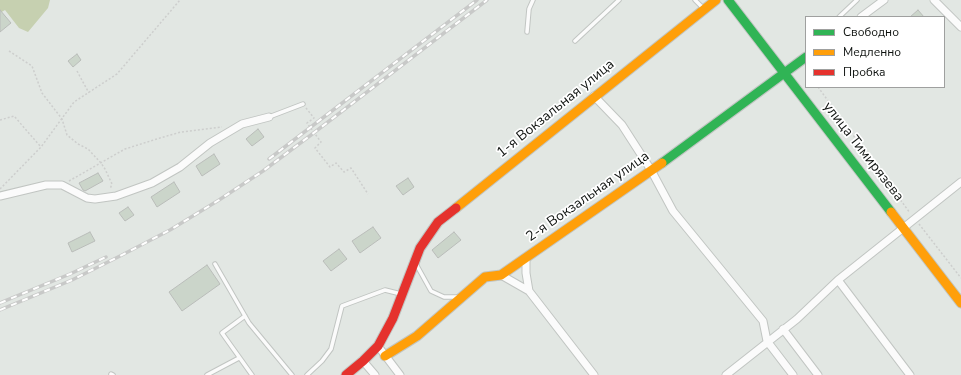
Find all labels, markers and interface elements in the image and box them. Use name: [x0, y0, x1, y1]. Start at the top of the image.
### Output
legend: [805, 16, 945, 88]
text: Свободно: [843, 24, 899, 40]
text: Медленно: [843, 44, 901, 60]
street label: 1-я Вокзальная улица: [494, 56, 618, 162]
text: Пробка: [843, 64, 886, 80]
street label: улица Тимирязева: [819, 99, 907, 205]
street label: 2-я Вокзальная улица: [523, 148, 653, 246]

